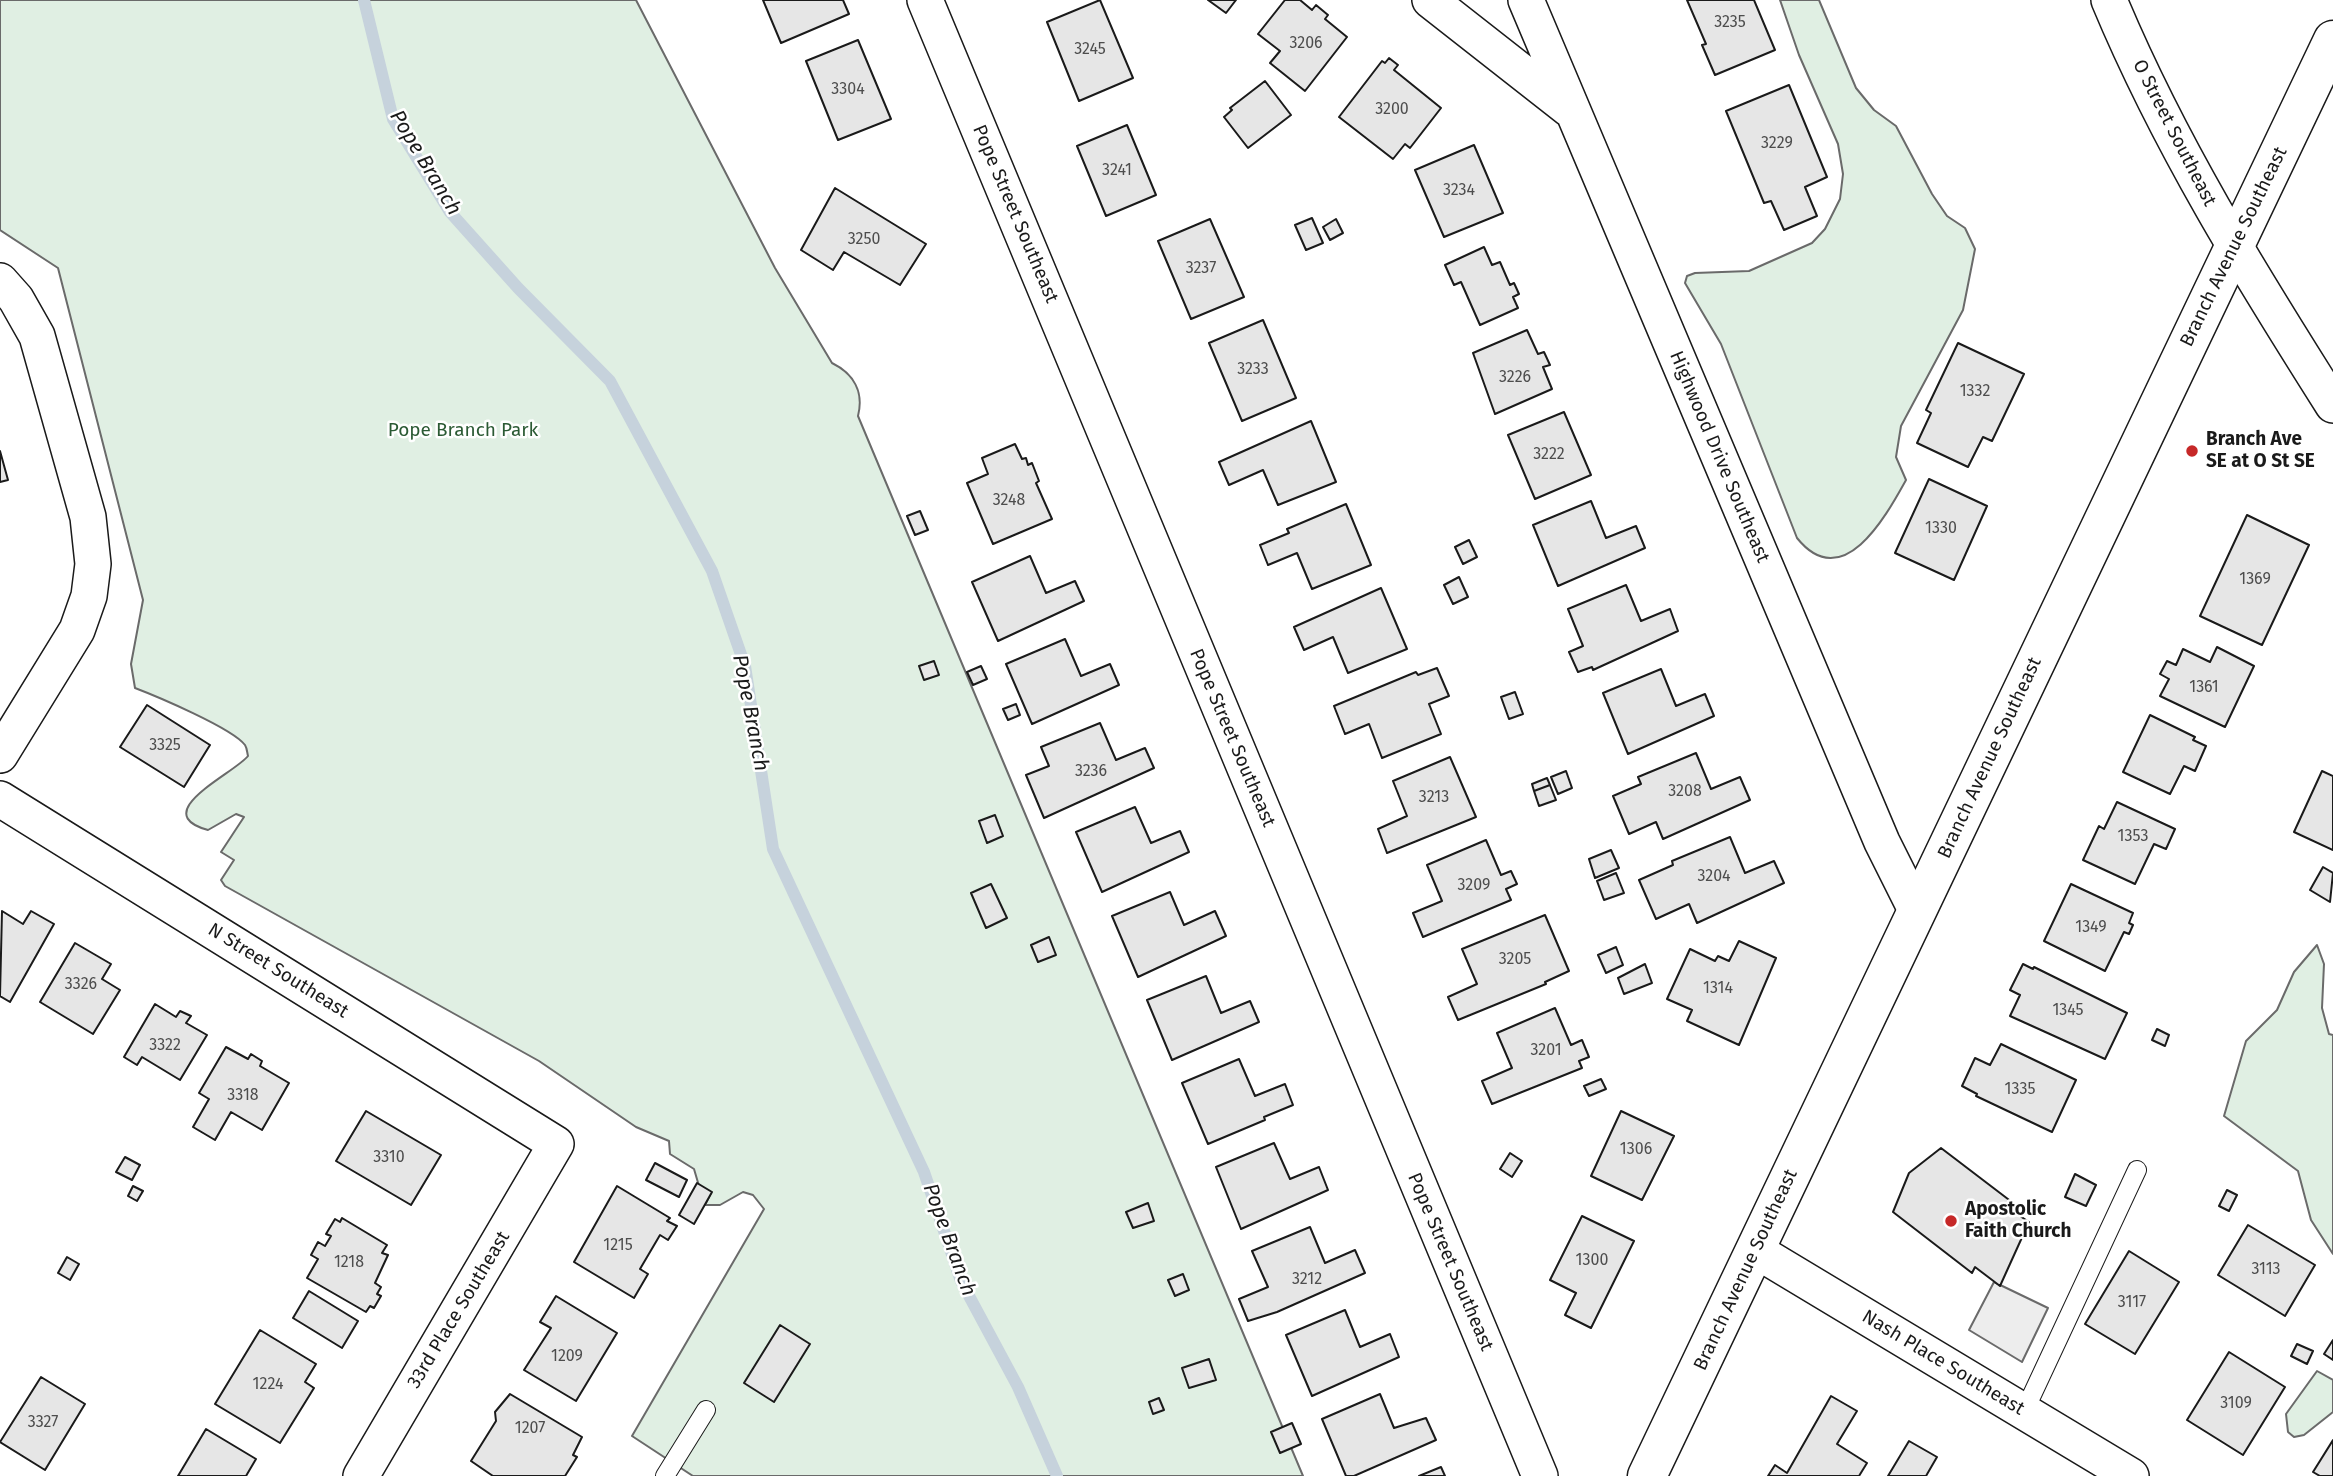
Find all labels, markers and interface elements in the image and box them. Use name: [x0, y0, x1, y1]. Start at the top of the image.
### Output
house number: 3235: [1714, 13, 1746, 33]
house number: 3206: [1289, 34, 1323, 54]
house number: 3245: [1074, 40, 1106, 60]
street label: O Street Southeast: [2127, 56, 2221, 210]
house number: 3304: [831, 80, 865, 100]
house number: 3200: [1375, 100, 1409, 120]
water label: Pope Branch: [384, 106, 466, 220]
street label: Pope Street Southeast: [967, 121, 1063, 307]
house number: 3229: [1761, 134, 1793, 154]
street label: Branch Avenue Southeast: [2176, 143, 2292, 351]
house number: 3241: [1102, 161, 1132, 181]
house number: 3234: [1443, 181, 1475, 201]
house number: 3250: [848, 230, 880, 250]
house number: 3237: [1186, 259, 1216, 279]
street label: Highwood Drive Southeast: [1664, 348, 1774, 566]
house number: 3233: [1237, 360, 1269, 380]
house number: 3226: [1499, 368, 1531, 388]
house number: 1332: [1960, 382, 1990, 402]
park label: Pope Branch Park: [388, 420, 538, 442]
place label: Branch Ave SE at O St SE: [2206, 429, 2315, 473]
marker: Branch Ave SE at O St SE: [2184, 443, 2200, 459]
house number: 3222: [1533, 445, 1565, 465]
house number: 3248: [993, 491, 1025, 511]
house number: 1330: [1925, 519, 1957, 539]
house number: 1369: [2239, 570, 2271, 590]
street label: Pope Street Southeast: [1184, 645, 1280, 831]
water label: Pope Branch: [726, 653, 774, 773]
street label: Branch Avenue Southeast: [1933, 654, 2047, 862]
house number: 1361: [2189, 678, 2219, 698]
house number: 3325: [149, 736, 181, 756]
house number: 3236: [1075, 762, 1107, 782]
house number: 3208: [1668, 782, 1702, 802]
house number: 3213: [1419, 788, 1449, 808]
house number: 1353: [2118, 827, 2148, 847]
house number: 3204: [1697, 867, 1731, 887]
house number: 3209: [1458, 876, 1490, 896]
house number: 1349: [2075, 918, 2107, 938]
street label: N Street Southeast: [204, 919, 352, 1023]
house number: 3205: [1499, 950, 1531, 970]
house number: 3326: [65, 975, 97, 995]
house number: 1314: [1703, 979, 1733, 999]
house number: 1345: [2052, 1001, 2084, 1021]
house number: 3322: [149, 1036, 181, 1056]
house number: 3201: [1530, 1041, 1562, 1061]
house number: 1335: [2005, 1080, 2035, 1100]
house number: 3318: [227, 1086, 259, 1106]
house number: 1306: [1620, 1140, 1652, 1160]
house number: 3310: [373, 1148, 405, 1168]
street label: Branch Avenue Southeast: [1689, 1166, 1803, 1374]
street label: Pope Street Southeast: [1402, 1169, 1498, 1355]
water label: Pope Branch: [917, 1180, 981, 1300]
place label: Apostolic Faith Church: [1965, 1199, 2071, 1243]
marker: Apostolic Faith Church: [1943, 1213, 1959, 1229]
street label: 33rd Place Southeast: [403, 1227, 515, 1393]
house number: 1215: [603, 1236, 633, 1256]
house number: 1300: [1576, 1251, 1608, 1271]
house number: 1218: [334, 1253, 364, 1273]
house number: 3113: [2251, 1260, 2281, 1280]
house number: 3212: [1292, 1270, 1322, 1290]
house number: 3117: [2118, 1293, 2146, 1313]
street label: Nash Place Southeast: [1858, 1305, 2028, 1421]
house number: 1209: [551, 1347, 583, 1367]
house number: 1224: [253, 1375, 283, 1395]
house number: 3109: [2220, 1394, 2252, 1414]
house number: 3327: [28, 1413, 58, 1433]
house number: 1207: [515, 1419, 545, 1439]

